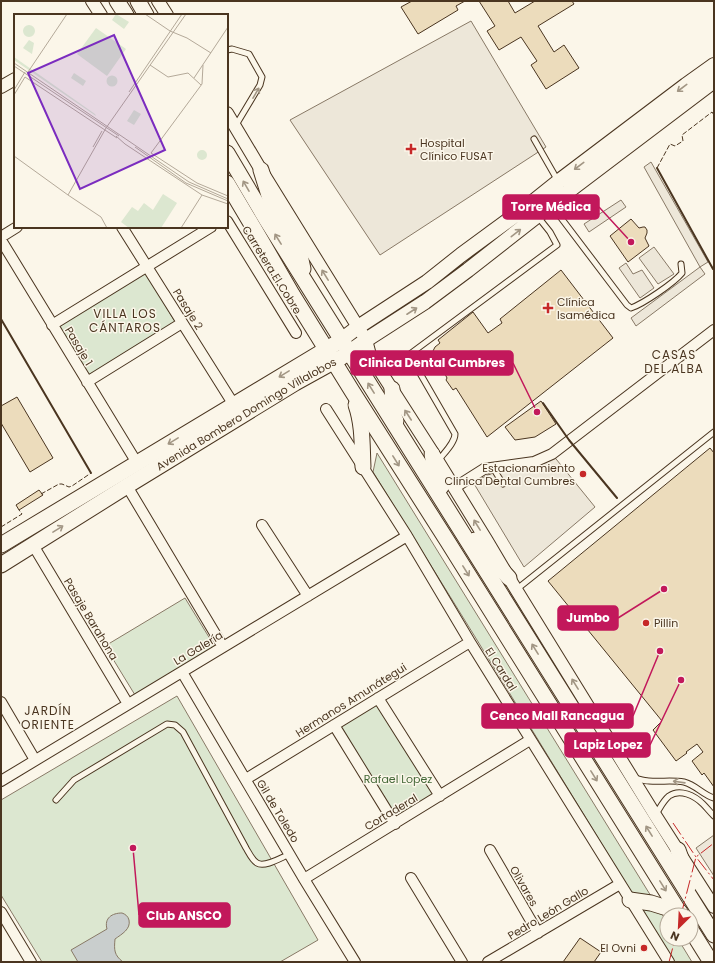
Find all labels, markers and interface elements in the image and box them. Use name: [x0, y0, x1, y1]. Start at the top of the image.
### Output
inset map: [14, 14, 228, 228]
one-way arrow: [677, 84, 688, 92]
one-way arrow: [252, 87, 260, 99]
place label: Hospital Clínico FUSAT: [420, 135, 493, 164]
marker: Hospital Clínico FUSAT: [405, 143, 417, 155]
one-way arrow: [573, 162, 584, 171]
one-way arrow: [242, 180, 250, 192]
callout: Torre Médica: [503, 195, 599, 219]
text: Torre Médica: [511, 198, 591, 215]
street label: Carretera El Cobre: [238, 223, 306, 317]
one-way arrow: [510, 228, 521, 237]
one-way arrow: [274, 234, 282, 245]
one-way arrow: [321, 269, 329, 281]
street label: Pasaje 2: [169, 285, 207, 333]
place label: Clínica Isamédica: [557, 294, 615, 323]
marker: Clínica Isamédica: [542, 302, 554, 314]
district label: VILLA LOS CÁNTAROS: [89, 305, 161, 336]
one-way arrow: [406, 307, 417, 315]
street label: Pasaje 1: [61, 323, 97, 369]
district label: CASAS DEL ALBA: [644, 346, 704, 377]
callout: Clinica Dental Cumbres: [351, 351, 513, 375]
street label: Avenida Bombero Domingo Villalobos: [153, 354, 339, 474]
text: Clinica Dental Cumbres: [359, 354, 506, 371]
one-way arrow: [278, 371, 290, 379]
one-way arrow: [367, 382, 375, 394]
one-way arrow: [404, 409, 412, 421]
one-way arrow: [167, 438, 179, 446]
one-way arrow: [393, 455, 401, 467]
place label: Estacionamiento Clinica Dental Cumbres: [445, 460, 575, 489]
marker: Estacionamiento Clinica Dental Cumbres: [578, 469, 588, 479]
one-way arrow: [473, 520, 482, 531]
one-way arrow: [52, 525, 64, 533]
one-way arrow: [462, 565, 470, 576]
street label: Pasaje Barahona: [60, 575, 122, 663]
callout: Jumbo: [558, 606, 618, 630]
text: Jumbo: [566, 609, 610, 626]
place label: Pillin: [654, 615, 678, 631]
marker: Pillin: [641, 618, 651, 628]
street label: La Galería: [170, 627, 226, 669]
street label: El Cardal: [481, 644, 521, 694]
one-way arrow: [531, 644, 539, 655]
street label: Hermanos Amunátegui: [292, 659, 410, 741]
one-way arrow: [570, 678, 578, 690]
district label: JARDÍN ORIENTE: [21, 702, 75, 733]
callout: Cenco Mall Rancagua: [482, 704, 633, 728]
text: Cenco Mall Rancagua: [490, 707, 624, 724]
callout: Lapiz Lopez: [565, 733, 650, 757]
text: Lapiz Lopez: [574, 736, 643, 753]
one-way arrow: [591, 770, 599, 782]
park label: Rafael Lopez: [364, 771, 432, 787]
street label: Gil de Toledo: [253, 776, 303, 846]
one-way arrow: [673, 778, 686, 786]
street label: Cortaderal: [361, 790, 421, 834]
one-way arrow: [644, 825, 652, 837]
street label: Olivares: [506, 863, 542, 909]
one-way arrow: [660, 880, 668, 892]
street label: Pedro León Gallo: [505, 883, 591, 943]
callout: Club ANSCO: [139, 903, 230, 927]
text: Club ANSCO: [146, 907, 222, 924]
north arrow: [659, 907, 699, 947]
text: N: [668, 927, 682, 945]
place label: El Ovni: [600, 940, 636, 956]
marker: El Ovni: [639, 943, 649, 953]

